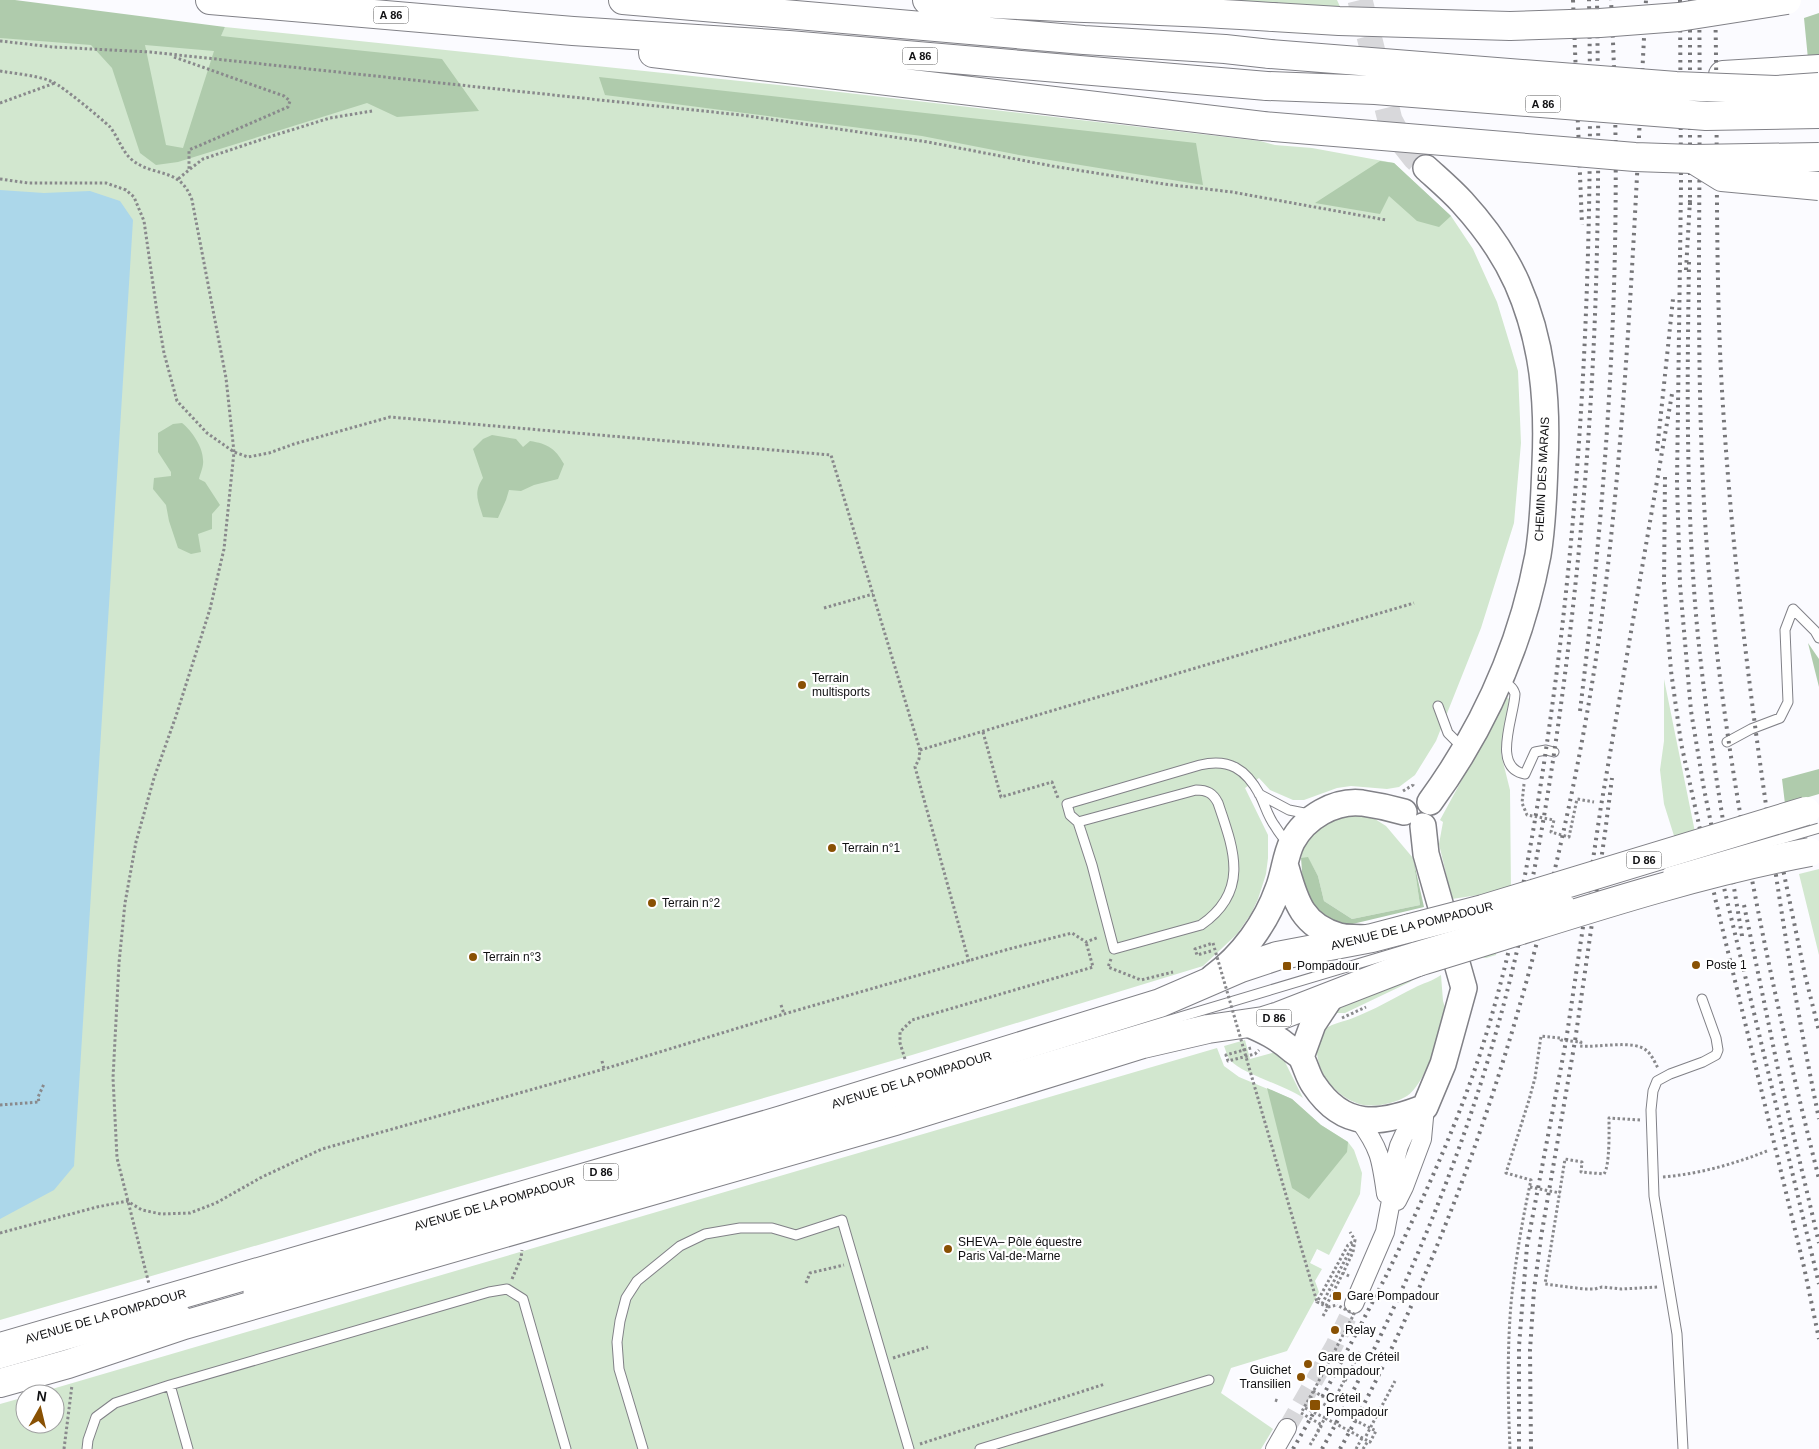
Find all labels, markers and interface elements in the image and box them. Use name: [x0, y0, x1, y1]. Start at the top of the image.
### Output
road number: A 86: [374, 6, 408, 24]
road number: A 86: [902, 48, 938, 64]
road number: A 86: [1526, 96, 1560, 112]
street label: CHEMIN DES MARAIS: [1532, 416, 1552, 542]
place label: Terrain multisports: [812, 671, 870, 699]
marker: Terrain multisports: [796, 679, 808, 691]
place label: Terrain n°1: [842, 841, 900, 855]
marker: Terrain n°1: [826, 842, 838, 854]
road number: D 86: [1626, 852, 1662, 868]
place label: Terrain n°2: [662, 896, 720, 910]
marker: Terrain n°2: [646, 897, 658, 909]
street label: AVENUE DE LA POMPADOUR: [1329, 899, 1495, 953]
place label: Terrain n°3: [483, 950, 541, 964]
marker: Terrain n°3: [467, 951, 479, 963]
place label: Poste 1: [1706, 958, 1747, 972]
place label: Pompadour: [1297, 959, 1359, 973]
marker: Poste 1: [1690, 959, 1702, 971]
marker: Pompadour: [1281, 960, 1293, 972]
road number: D 86: [1256, 1010, 1292, 1026]
street label: AVENUE DE LA POMPADOUR: [830, 1048, 994, 1111]
road number: D 86: [584, 1164, 618, 1180]
street label: AVENUE DE LA POMPADOUR: [412, 1173, 577, 1233]
place label: SHEVA– Pôle équestre Paris Val-de-Marne: [958, 1235, 1082, 1263]
marker: SHEVA– Pôle équestre Paris Val-de-Marne: [942, 1243, 954, 1255]
street label: AVENUE DE LA POMPADOUR: [23, 1286, 188, 1346]
place label: Gare Pompadour: [1347, 1289, 1439, 1303]
marker: Gare Pompadour: [1331, 1290, 1343, 1302]
place label: Relay: [1345, 1323, 1376, 1337]
marker: Relay: [1329, 1324, 1341, 1336]
place label: Gare de Créteil Pompadour: [1318, 1350, 1399, 1378]
marker: Gare de Créteil Pompadour: [1302, 1358, 1314, 1370]
place label: Guichet Transilien: [1239, 1363, 1292, 1391]
marker: Guichet Transilien: [1295, 1371, 1307, 1383]
north arrow: [15, 1384, 65, 1434]
text: N: [36, 1387, 48, 1405]
place label: Créteil Pompadour: [1326, 1391, 1388, 1419]
marker: Créteil Pompadour: [1308, 1398, 1322, 1412]

